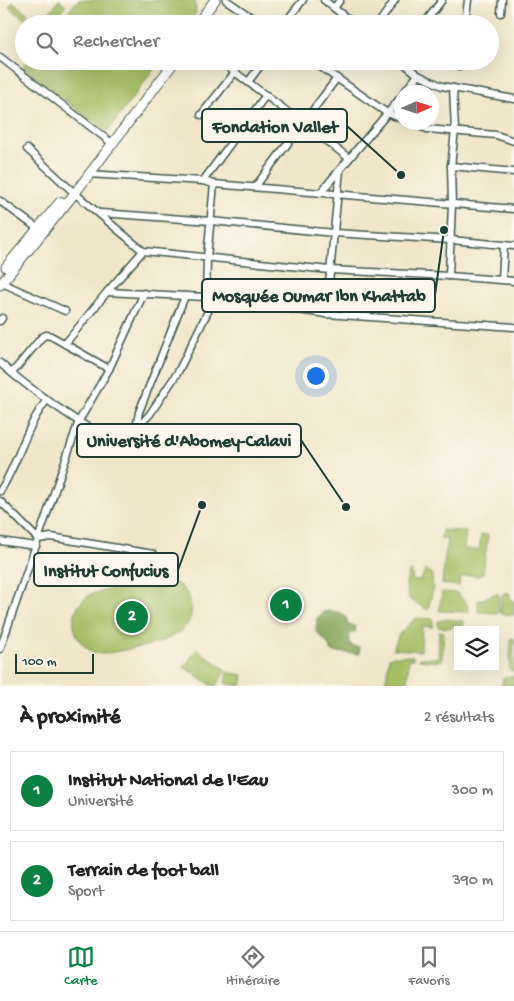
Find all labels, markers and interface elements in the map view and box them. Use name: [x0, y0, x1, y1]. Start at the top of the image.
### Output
search box: [15, 15, 499, 70]
icon: search: [33, 29, 61, 57]
text: Rechercher: [73, 31, 159, 54]
north arrow: [394, 85, 439, 130]
callout: Fondation Vallet: [202, 109, 347, 142]
text: Fondation Vallet: [211, 118, 339, 139]
callout: Mosquée Oumar Ibn Khattab: [202, 279, 435, 312]
text: Mosquée Oumar Ibn Khattab: [212, 287, 426, 308]
your location: [303, 363, 329, 389]
callout: Université d'Abomey-Calavi: [77, 424, 301, 457]
text: Université d'Abomey-Calavi: [87, 432, 291, 453]
callout: Institut Confucius: [34, 553, 178, 586]
text: Institut Confucius: [44, 562, 170, 583]
pin: 1: [270, 586, 302, 624]
pin: 2: [116, 598, 148, 636]
map controls: [454, 626, 499, 671]
button: layers: [454, 626, 499, 671]
scale bar: [15, 651, 94, 674]
text: 100 m: [22, 654, 57, 671]
text: À proximité: [20, 706, 121, 731]
text: 2 résultats: [424, 709, 494, 728]
text: Institut National de l'Eau: [68, 770, 268, 793]
text: 1: [34, 782, 40, 801]
text: 300 m: [451, 782, 493, 801]
text: Université: [68, 793, 133, 812]
text: Terrain de foot ball: [68, 860, 219, 883]
text: 2: [33, 872, 41, 891]
text: 390 m: [452, 872, 493, 891]
text: Sport: [68, 883, 104, 902]
tab: Carte: [64, 943, 97, 990]
tab: Itinéraire: [226, 943, 280, 990]
tab: Favoris: [408, 943, 450, 990]

